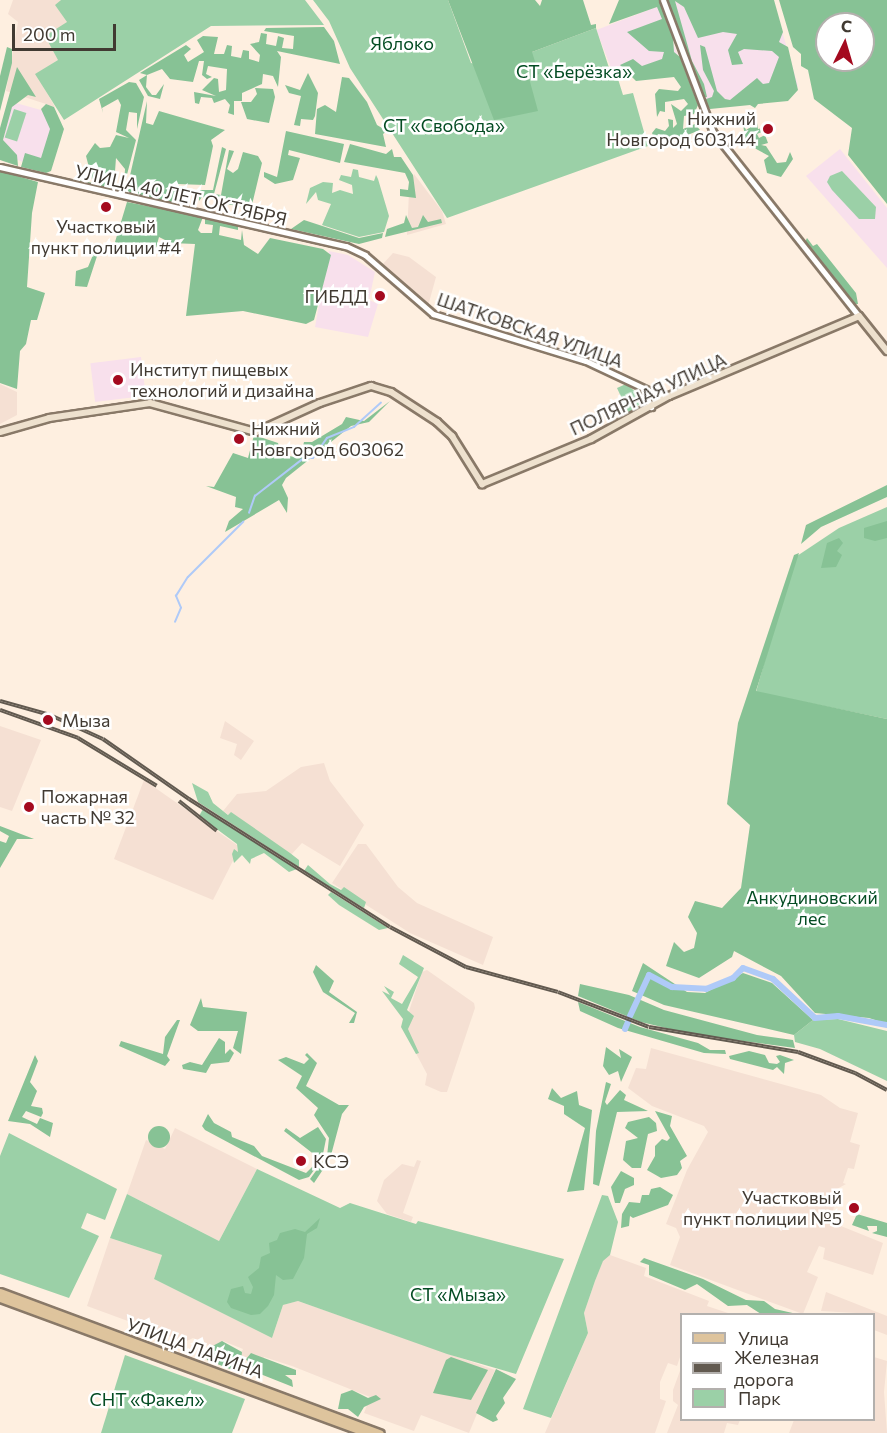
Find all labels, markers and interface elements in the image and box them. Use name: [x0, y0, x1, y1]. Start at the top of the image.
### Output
scale bar: [15, 12, 118, 50]
north arrow: [815, 12, 875, 72]
text: С: [840, 16, 853, 36]
text: 200 m: [23, 23, 76, 45]
park label: Яблоко: [370, 32, 434, 54]
park label: СТ «Берёзка»: [516, 60, 632, 82]
place label: Нижний Новгород 603144: [606, 108, 756, 150]
park label: СТ «Свобода»: [383, 114, 505, 136]
marker: Нижний Новгород 603144: [761, 122, 775, 136]
street label: УЛИЦА 40 ЛЕТ ОКТЯБРЯ: [73, 160, 289, 230]
marker: Участковый пункт полиции #4: [99, 200, 113, 214]
place label: Участковый пункт полиции #4: [31, 216, 181, 258]
place label: ГИБДД: [304, 285, 368, 307]
street label: ШАТКОВСКАЯ УЛИЦА: [434, 288, 626, 372]
marker: ГИБДД: [373, 289, 387, 303]
street label: ПОЛЯРНАЯ УЛИЦА: [566, 348, 730, 440]
place label: Институт пищевых технологий и дизайна: [130, 359, 314, 401]
marker: Институт пищевых технологий и дизайна: [111, 373, 125, 387]
place label: Нижний Новгород 603062: [251, 418, 404, 460]
marker: Нижний Новгород 603062: [232, 432, 246, 446]
place label: Мыза: [62, 709, 110, 731]
marker: Мыза: [39, 711, 57, 729]
place label: Пожарная часть № 32: [41, 786, 135, 828]
marker: Пожарная часть № 32: [22, 800, 36, 814]
park label: Анкудиновский лес: [746, 887, 878, 930]
place label: КСЭ: [313, 1150, 349, 1172]
marker: КСЭ: [294, 1154, 308, 1168]
place label: Участковый пункт полиции №5: [683, 1187, 842, 1230]
marker: Участковый пункт полиции №5: [847, 1201, 861, 1215]
park label: СТ «Мыза»: [410, 1283, 506, 1305]
street label: УЛИЦА ЛАРИНА: [124, 1313, 266, 1383]
legend: [680, 1313, 875, 1421]
text: Улица: [738, 1327, 789, 1349]
text: Железная дорога: [734, 1346, 819, 1390]
text: Парк: [738, 1387, 781, 1409]
park label: СНТ «Факел»: [89, 1388, 205, 1410]

